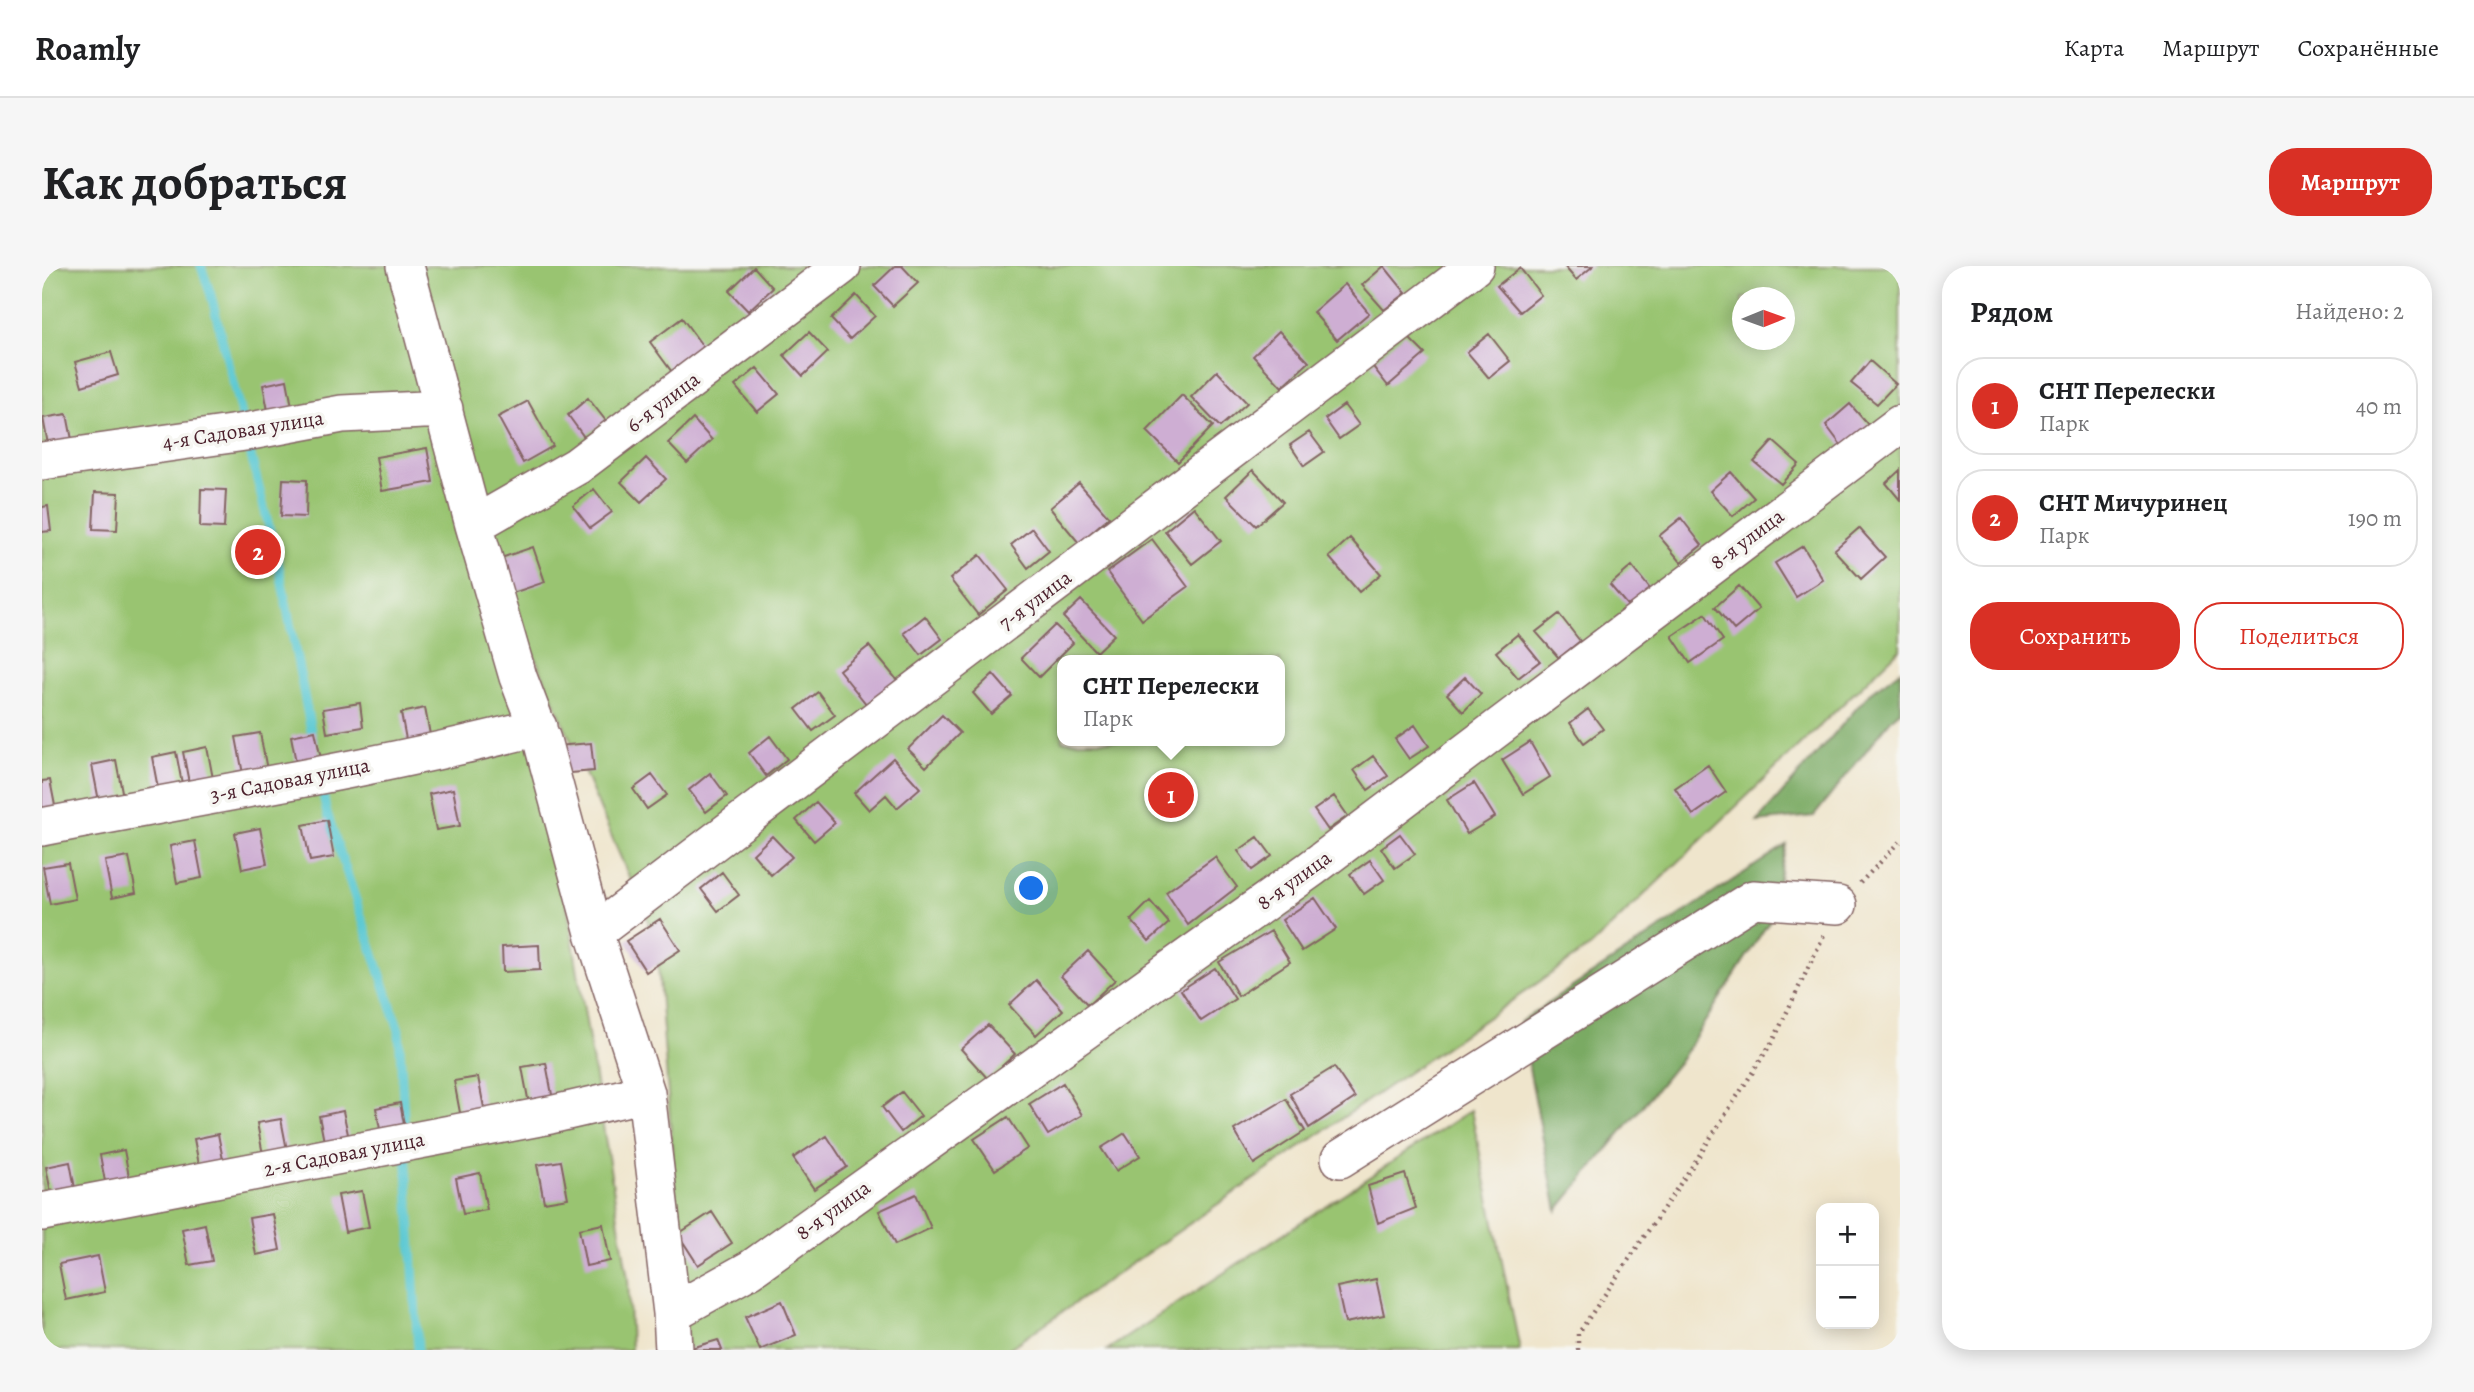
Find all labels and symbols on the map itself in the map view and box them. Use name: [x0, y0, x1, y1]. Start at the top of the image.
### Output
north arrow: [1732, 287, 1795, 350]
street label: 6-я улица: [621, 365, 706, 439]
street label: 4-я Садовая улица: [160, 403, 326, 457]
street label: 8-я улица: [1704, 502, 1790, 576]
pin: 2: [235, 526, 281, 578]
street label: 7-я улица: [993, 563, 1077, 637]
street label: 3-я Садовая улица: [208, 751, 372, 809]
pin: 1: [1148, 769, 1194, 821]
street label: 8-я улица: [1251, 843, 1337, 917]
your location: [1014, 871, 1048, 905]
street label: 2-я Садовая улица: [261, 1125, 427, 1183]
street label: 8-я улица: [790, 1173, 876, 1247]

